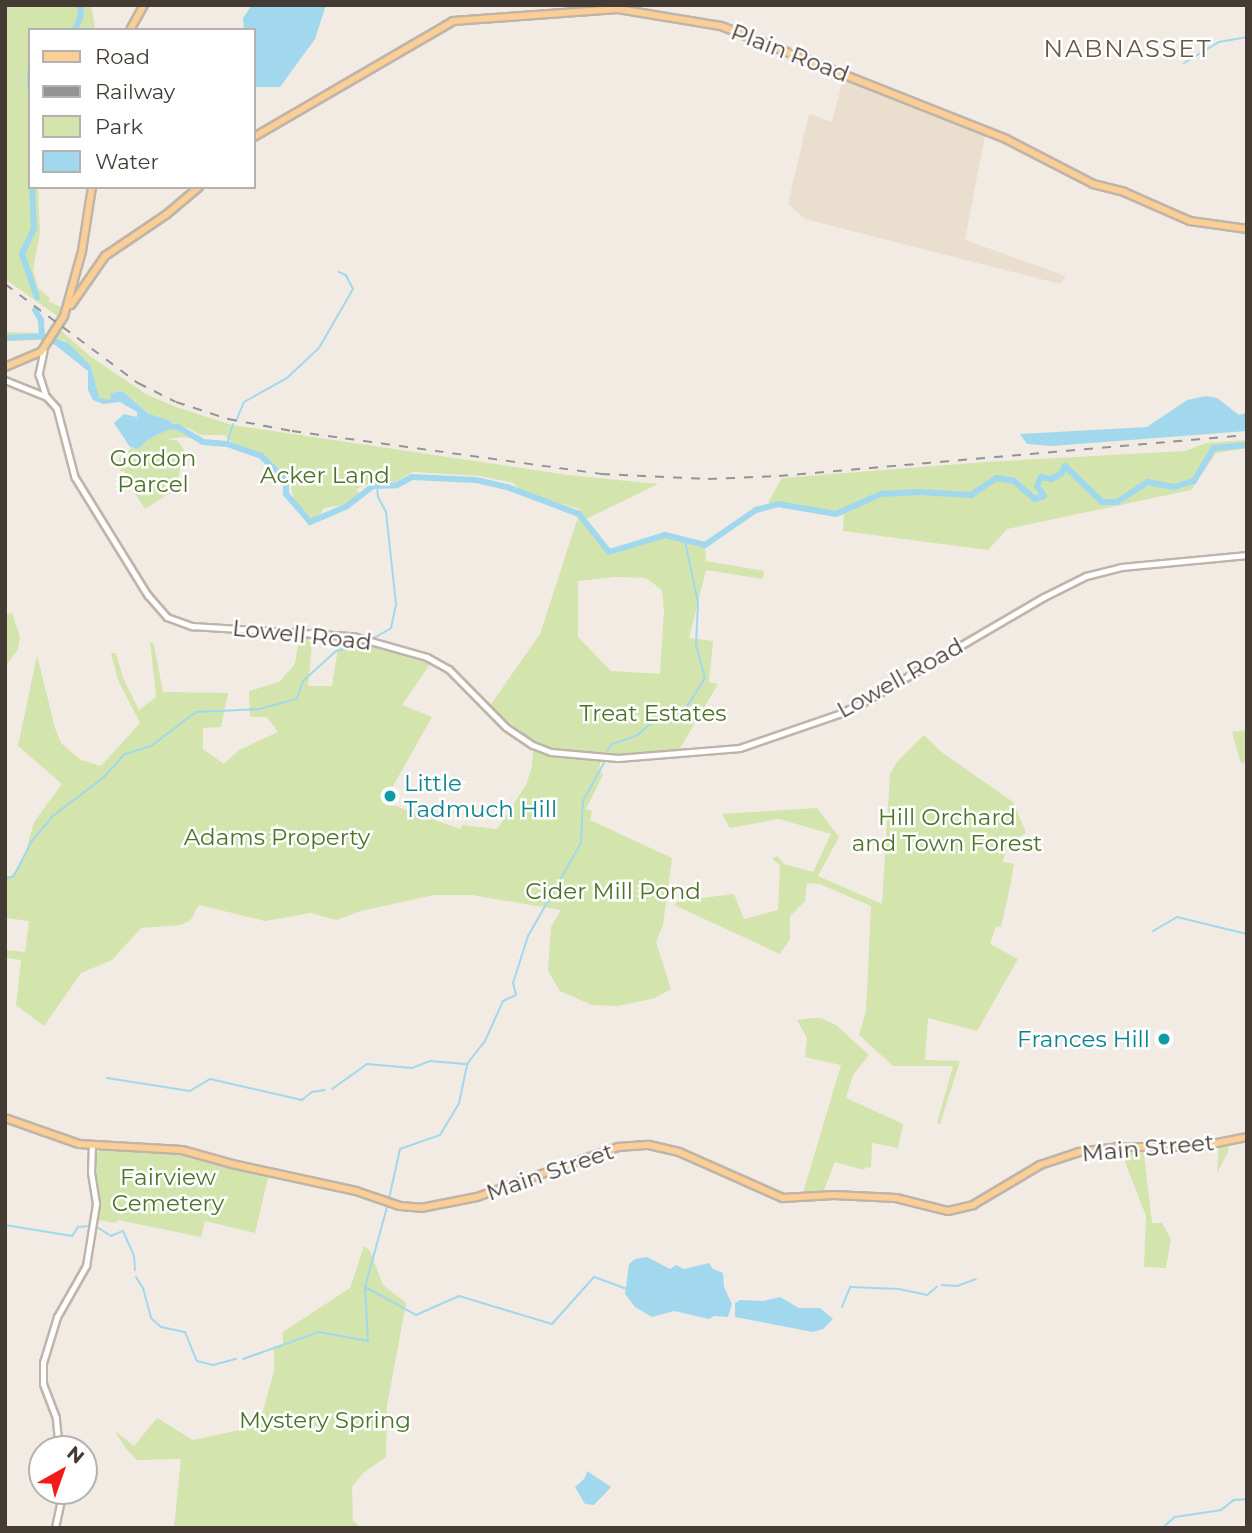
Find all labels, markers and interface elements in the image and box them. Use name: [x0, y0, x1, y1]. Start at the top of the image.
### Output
street label: Plain Road: [727, 18, 853, 88]
legend: [28, 28, 256, 189]
district label: NABNASSET: [1045, 35, 1211, 63]
text: Road: [95, 44, 150, 69]
text: Railway: [95, 79, 175, 104]
text: Park: [95, 114, 143, 139]
text: Water: [95, 149, 159, 174]
park label: Gordon Parcel: [110, 444, 196, 498]
park label: Acker Land: [260, 461, 390, 489]
street label: Lowell Road: [231, 614, 373, 656]
street label: Lowell Road: [832, 632, 968, 724]
park label: Treat Estates: [579, 699, 727, 727]
place label: Little Tadmuch Hill: [404, 769, 557, 823]
marker: Little Tadmuch Hill: [382, 788, 398, 804]
park label: Hill Orchard and Town Forest: [852, 803, 1042, 857]
park label: Adams Property: [184, 823, 370, 851]
park label: Cider Mill Pond: [525, 877, 701, 905]
place label: Frances Hill: [1017, 1025, 1150, 1053]
marker: Frances Hill: [1156, 1031, 1172, 1047]
street label: Main Street: [1081, 1128, 1215, 1168]
street label: Main Street: [483, 1137, 617, 1207]
park label: Fairview Cemetery: [112, 1163, 224, 1217]
park label: Mystery Spring: [239, 1406, 411, 1434]
north arrow: [28, 1435, 98, 1505]
text: N: [62, 1441, 89, 1469]

